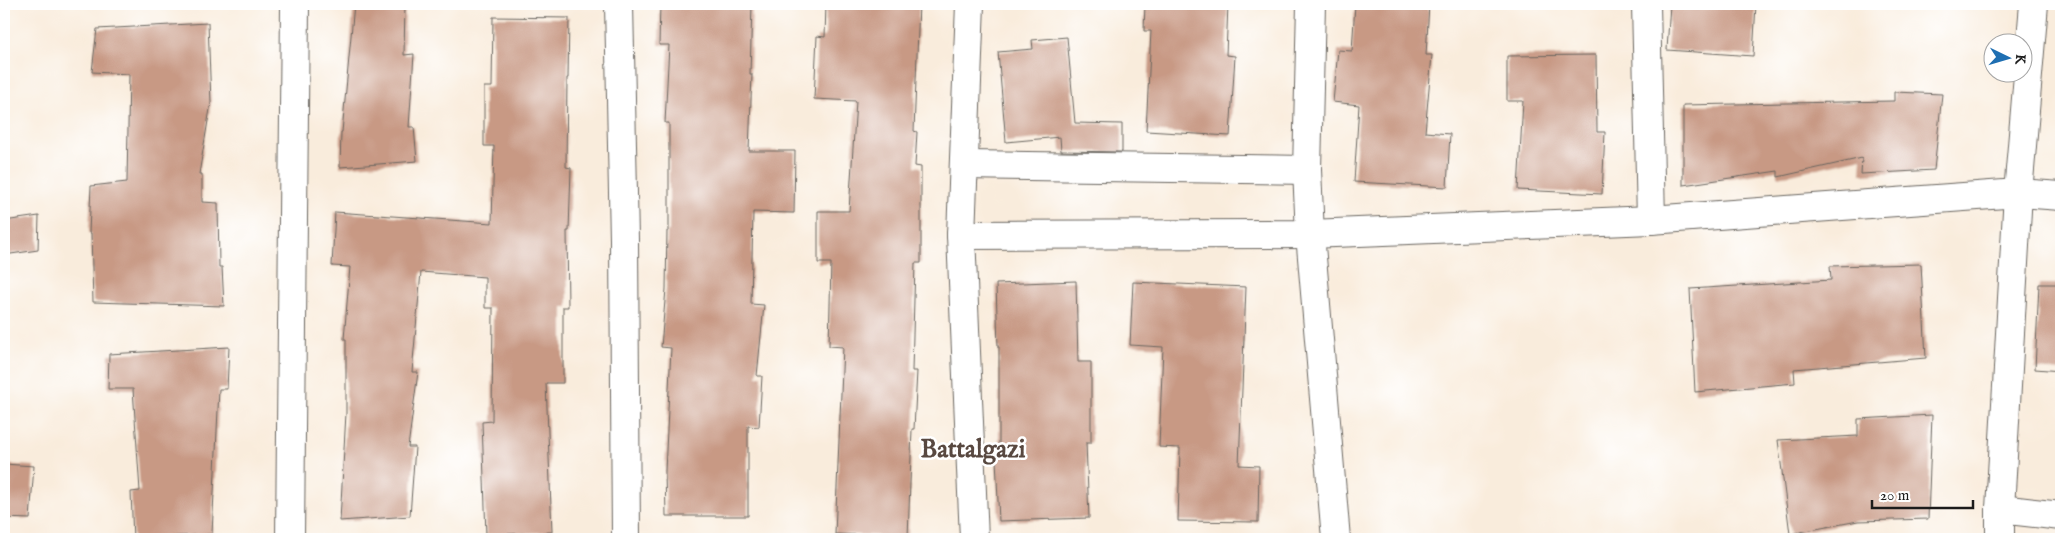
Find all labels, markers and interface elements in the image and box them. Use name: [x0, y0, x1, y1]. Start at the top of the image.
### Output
north arrow: [1982, 32, 2032, 82]
text: K: [2010, 53, 2029, 66]
district label: Battalgazi: [921, 434, 1026, 466]
scale bar: [1872, 478, 1974, 510]
text: 20 m: [1880, 486, 1910, 505]

